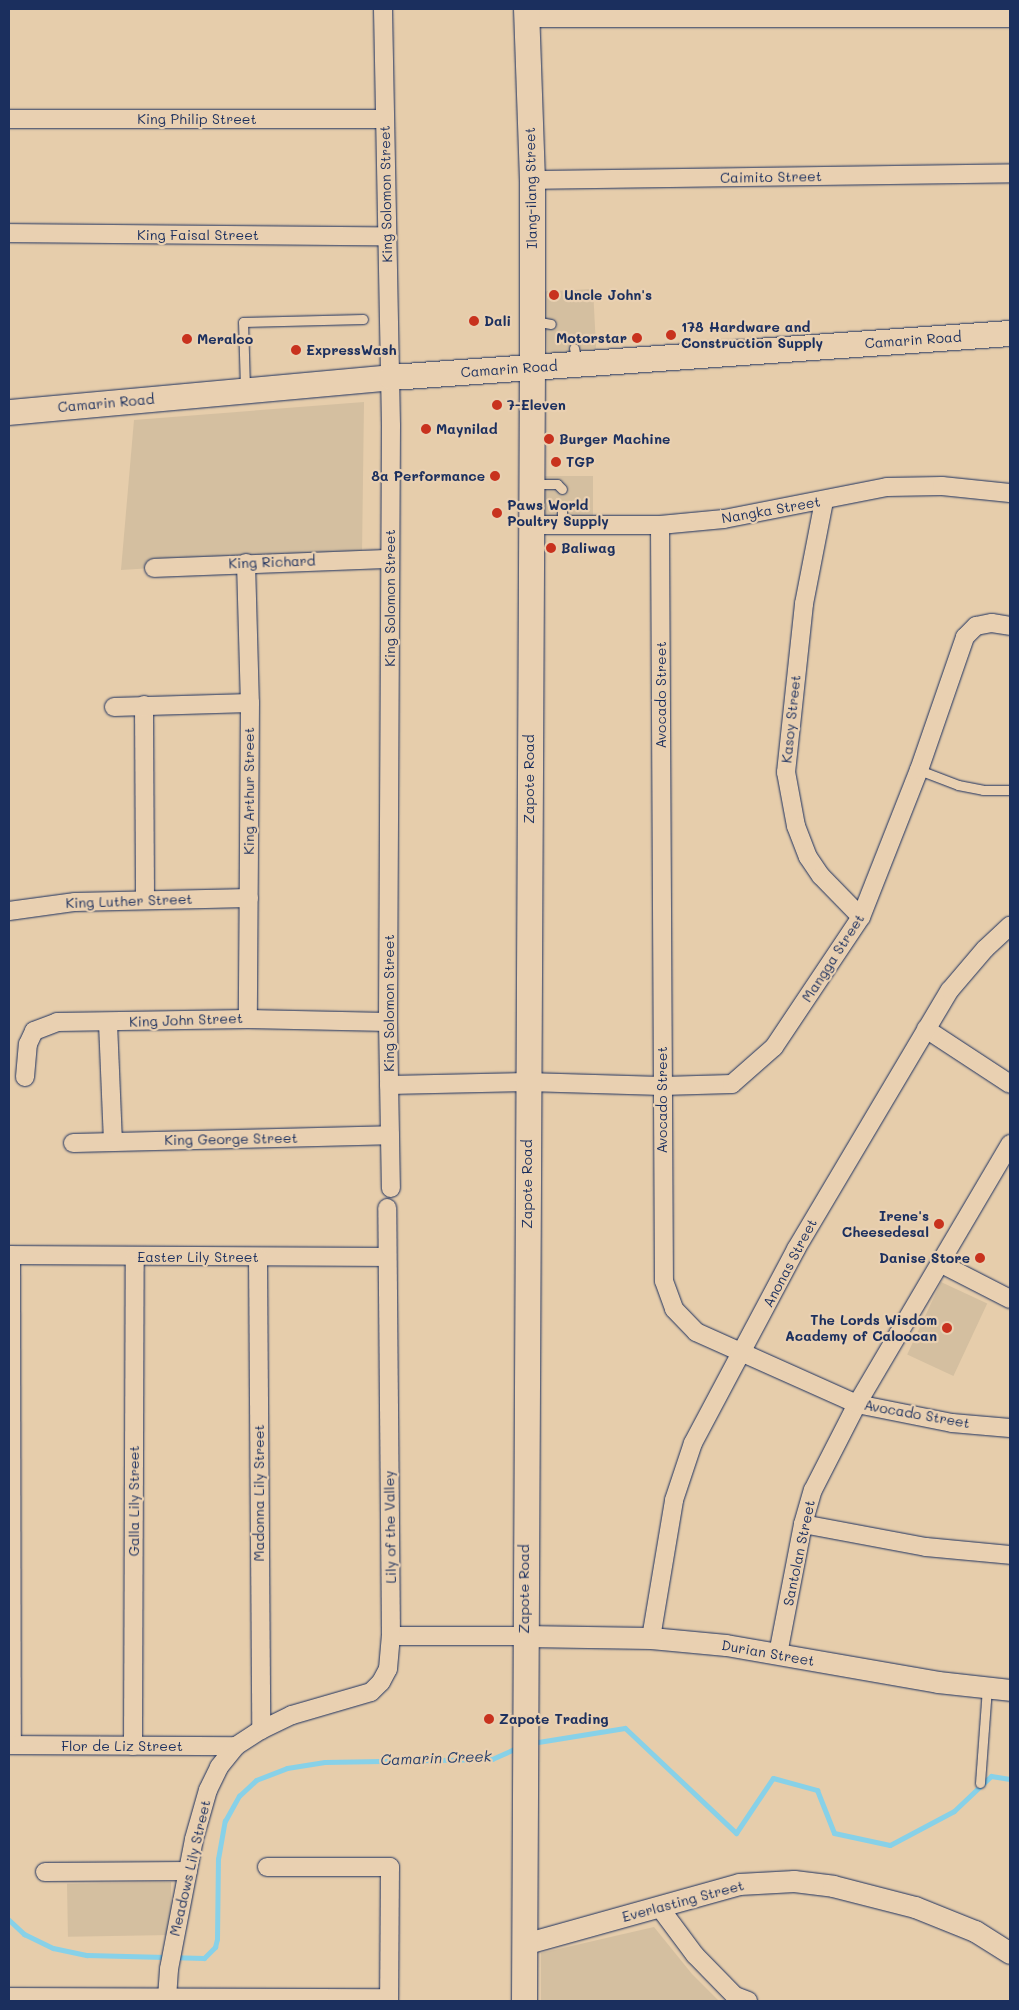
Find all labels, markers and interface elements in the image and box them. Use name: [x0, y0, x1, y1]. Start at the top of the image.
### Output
street label: King Philip Street: [137, 111, 257, 127]
street label: King Solomon Street: [376, 125, 396, 263]
street label: Ilang-ilang Street: [522, 127, 540, 249]
street label: Caimito Street: [720, 168, 822, 186]
street label: King Faisal Street: [137, 227, 259, 243]
place label: Uncle John's: [564, 287, 652, 303]
marker: Uncle John's: [548, 289, 560, 301]
place label: Dali: [484, 313, 511, 329]
marker: Dali: [468, 315, 480, 327]
place label: 178 Hardware and Construction Supply: [681, 319, 823, 352]
street label: Camarin Road: [864, 328, 962, 352]
marker: 178 Hardware and Construction Supply: [665, 329, 677, 341]
place label: Motorstar: [556, 330, 627, 346]
place label: Meralco: [197, 331, 253, 347]
marker: Motorstar: [631, 332, 643, 344]
marker: Meralco: [181, 333, 193, 345]
place label: ExpressWash: [306, 342, 397, 358]
marker: ExpressWash: [290, 344, 302, 356]
street label: Camarin Road: [460, 357, 558, 381]
street label: Camarin Road: [57, 390, 155, 416]
place label: 7-Eleven: [507, 397, 566, 413]
marker: 7-Eleven: [491, 399, 503, 411]
place label: Maynilad: [436, 421, 498, 437]
marker: Maynilad: [420, 423, 432, 435]
place label: Burger Machine: [559, 431, 670, 447]
marker: Burger Machine: [543, 433, 555, 445]
place label: TGP: [566, 454, 595, 470]
marker: TGP: [550, 456, 562, 468]
place label: 8a Performance: [371, 468, 485, 484]
marker: 8a Performance: [489, 470, 501, 482]
street label: Nangka Street: [720, 493, 822, 527]
place label: Paws World Poultry Supply: [507, 497, 609, 530]
marker: Paws World Poultry Supply: [491, 507, 503, 519]
street label: King Solomon Street: [382, 529, 398, 667]
place label: Baliwag: [561, 540, 615, 556]
marker: Baliwag: [545, 542, 557, 554]
street label: King Richard: [228, 552, 316, 572]
street label: Avocado Street: [653, 641, 669, 749]
street label: Kasoy Street: [778, 674, 804, 764]
street label: King Arthur Street: [241, 727, 257, 855]
street label: Zapote Road: [521, 734, 537, 824]
street label: King Luther Street: [65, 890, 193, 912]
street label: Mangga Street: [798, 911, 868, 1005]
street label: King Solomon Street: [381, 934, 397, 1072]
street label: King John Street: [129, 1010, 243, 1030]
street label: Avocado Street: [654, 1046, 670, 1154]
street label: King George Street: [164, 1129, 298, 1149]
street label: Zapote Road: [519, 1139, 535, 1229]
place label: Irene's Cheesedesal: [842, 1208, 929, 1240]
street label: Anonas Street: [760, 1216, 820, 1310]
marker: Irene's Cheesedesal: [933, 1218, 945, 1230]
street label: Easter Lily Street: [137, 1249, 259, 1265]
place label: Danise Store: [879, 1250, 970, 1266]
marker: Danise Store: [974, 1252, 986, 1264]
place label: The Lords Wisdom Academy of Caloocan: [785, 1312, 937, 1344]
marker: The Lords Wisdom Academy of Caloocan: [941, 1322, 953, 1334]
street label: Avocado Street: [863, 1396, 971, 1432]
street label: Madonna Lily Street: [251, 1424, 267, 1562]
street label: Galla Lily Street: [126, 1446, 142, 1556]
street label: Lily of the Valley: [381, 1470, 399, 1584]
street label: Santolan Street: [780, 1499, 818, 1607]
street label: Zapote Road: [516, 1544, 532, 1634]
street label: Durian Street: [720, 1637, 816, 1669]
place label: Zapote Trading: [499, 1711, 609, 1727]
marker: Zapote Trading: [483, 1713, 495, 1725]
street label: Flor de Liz Street: [61, 1738, 183, 1754]
water label: Camarin Creek: [380, 1747, 492, 1769]
street label: Meadows Lily Street: [166, 1798, 214, 1938]
street label: Everlasting Street: [620, 1877, 746, 1925]

